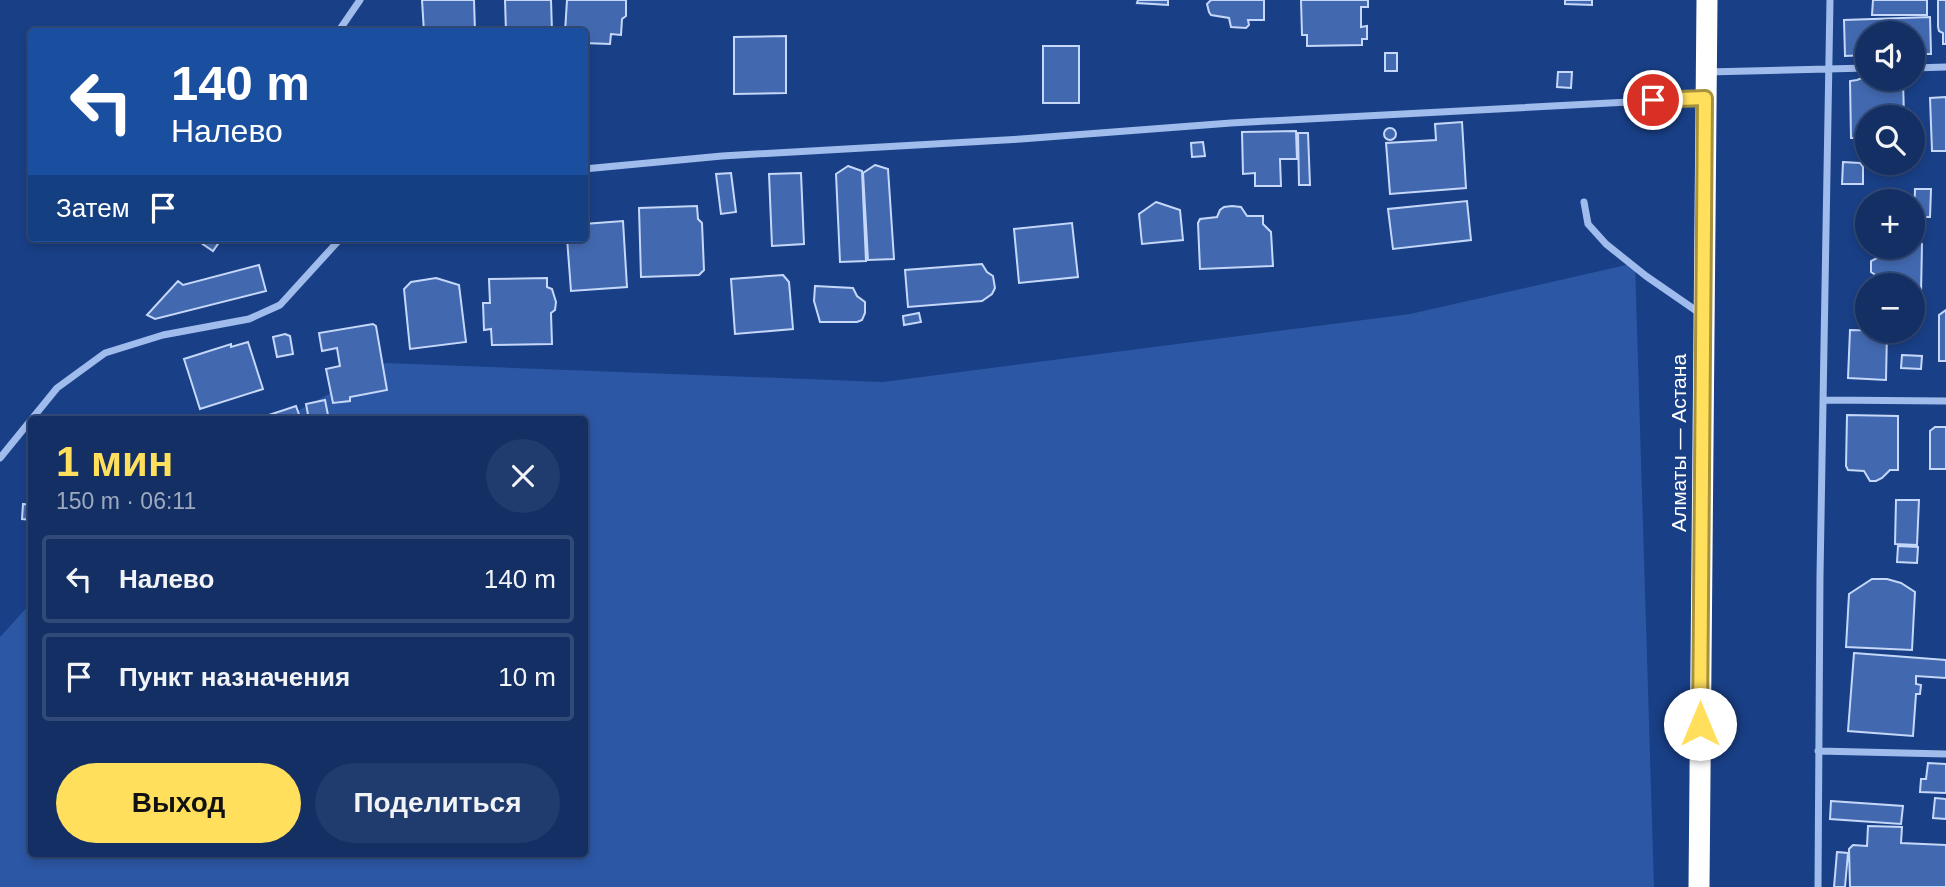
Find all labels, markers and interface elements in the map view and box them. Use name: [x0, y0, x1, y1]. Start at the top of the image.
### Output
map controls: [1855, 21, 1925, 343]
button: sound: [1855, 21, 1925, 91]
icon: left: [56, 56, 147, 147]
text: 140 m: [171, 56, 310, 110]
pin: [1623, 70, 1683, 130]
icon: arrive: [1634, 81, 1672, 119]
button: search: [1855, 105, 1925, 175]
text: Налево: [171, 113, 283, 149]
icon: arrive: [144, 189, 182, 227]
button: +: [1855, 189, 1925, 259]
text: Затем: [56, 193, 130, 223]
button: −: [1855, 273, 1925, 343]
street label: Алматы — Астана: [1667, 354, 1690, 532]
text: 1 мин: [56, 438, 173, 485]
button: close: [486, 439, 560, 513]
text: 150 m · 06:11: [56, 488, 196, 514]
icon: left: [60, 560, 98, 598]
text: Налево: [119, 564, 214, 594]
text: 140 m: [484, 564, 556, 594]
icon: arrive: [60, 658, 98, 696]
text: Пункт назначения: [119, 662, 350, 692]
text: 10 m: [498, 662, 556, 692]
position arrow: [1663, 687, 1737, 761]
button: Выход: [56, 763, 301, 843]
button: Поделиться: [315, 763, 560, 843]

